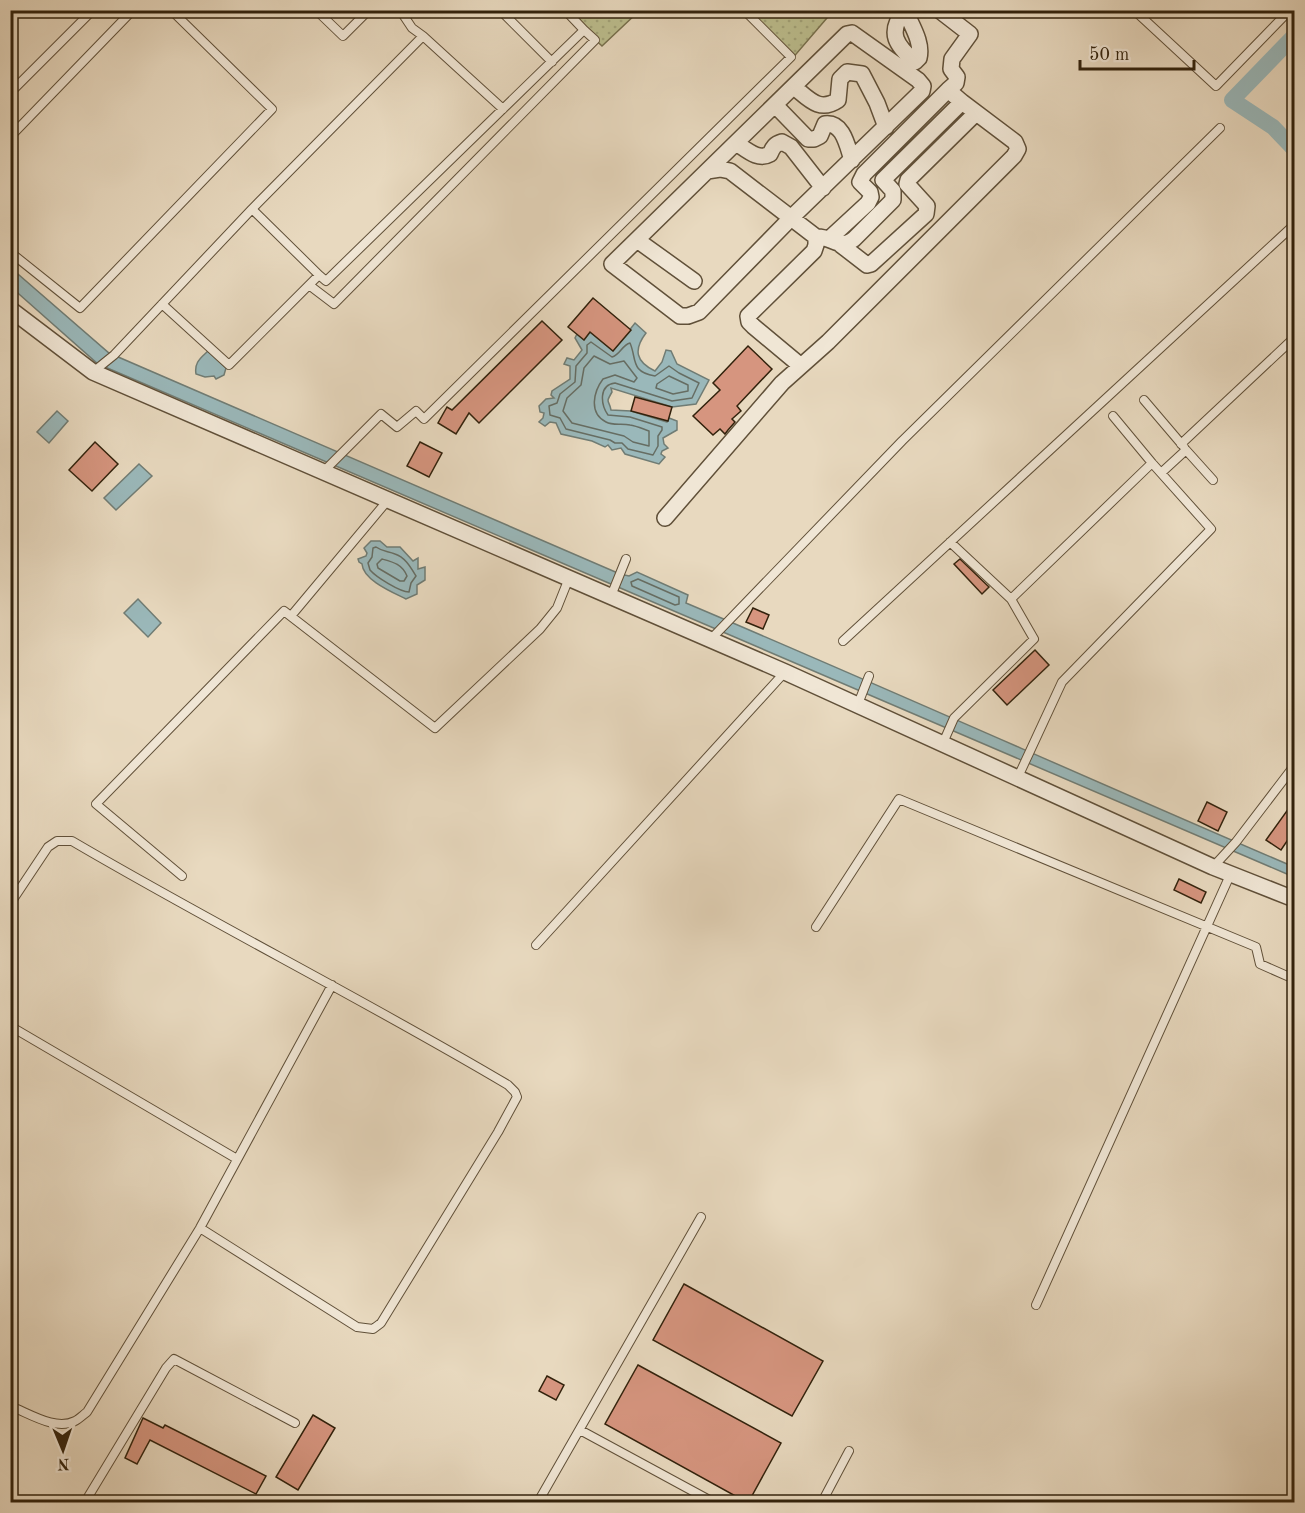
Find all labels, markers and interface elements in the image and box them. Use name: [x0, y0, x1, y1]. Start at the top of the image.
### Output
scale bar: [1080, 33, 1194, 71]
text: 50 m: [1089, 46, 1129, 64]
north arrow: [33, 1420, 93, 1480]
text: N: [56, 1455, 70, 1471]

